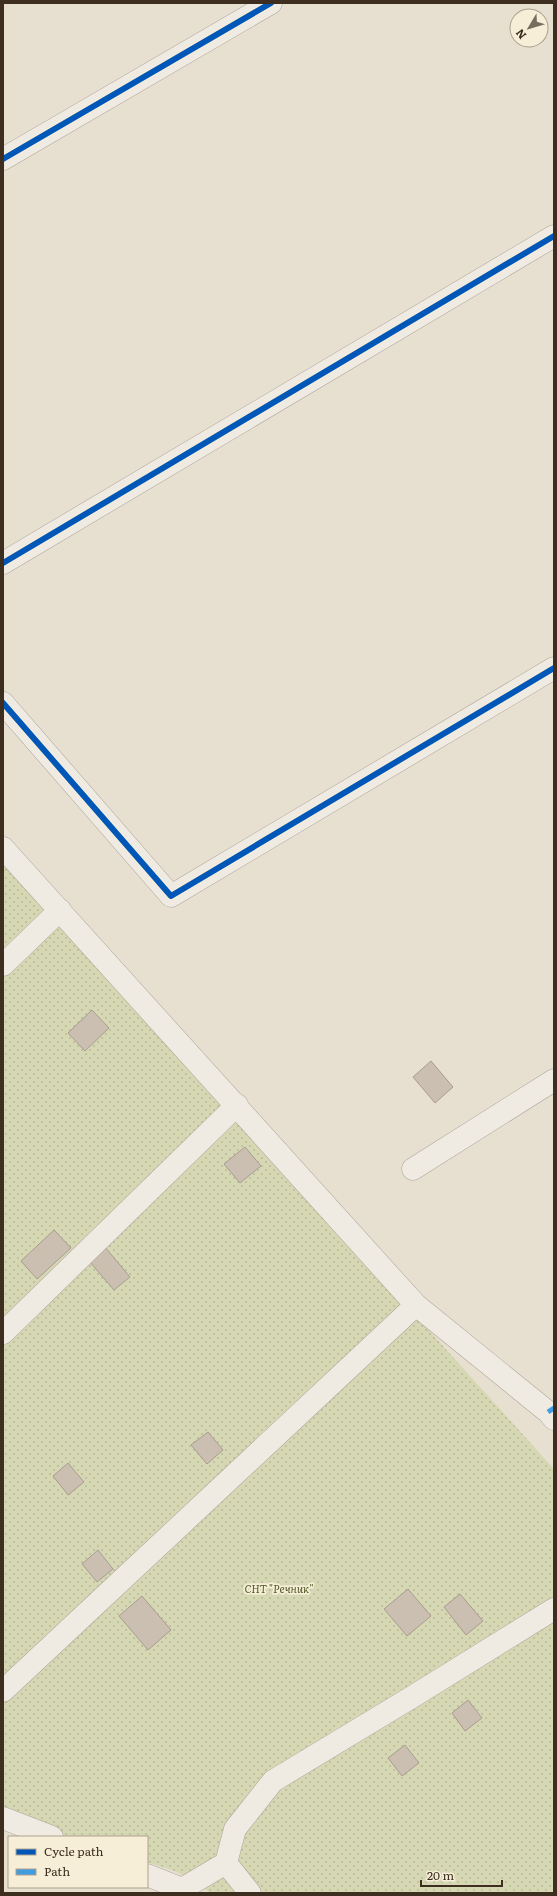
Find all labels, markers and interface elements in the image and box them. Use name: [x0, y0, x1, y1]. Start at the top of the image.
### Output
north arrow: [509, 8, 549, 48]
text: N: [511, 26, 529, 43]
park label: СНТ "Речник": [245, 1580, 313, 1596]
legend: [8, 1836, 148, 1888]
text: Cycle path: [44, 1842, 104, 1860]
text: Path: [44, 1862, 70, 1880]
scale bar: [421, 1862, 502, 1888]
text: 20 m: [427, 1866, 454, 1884]

